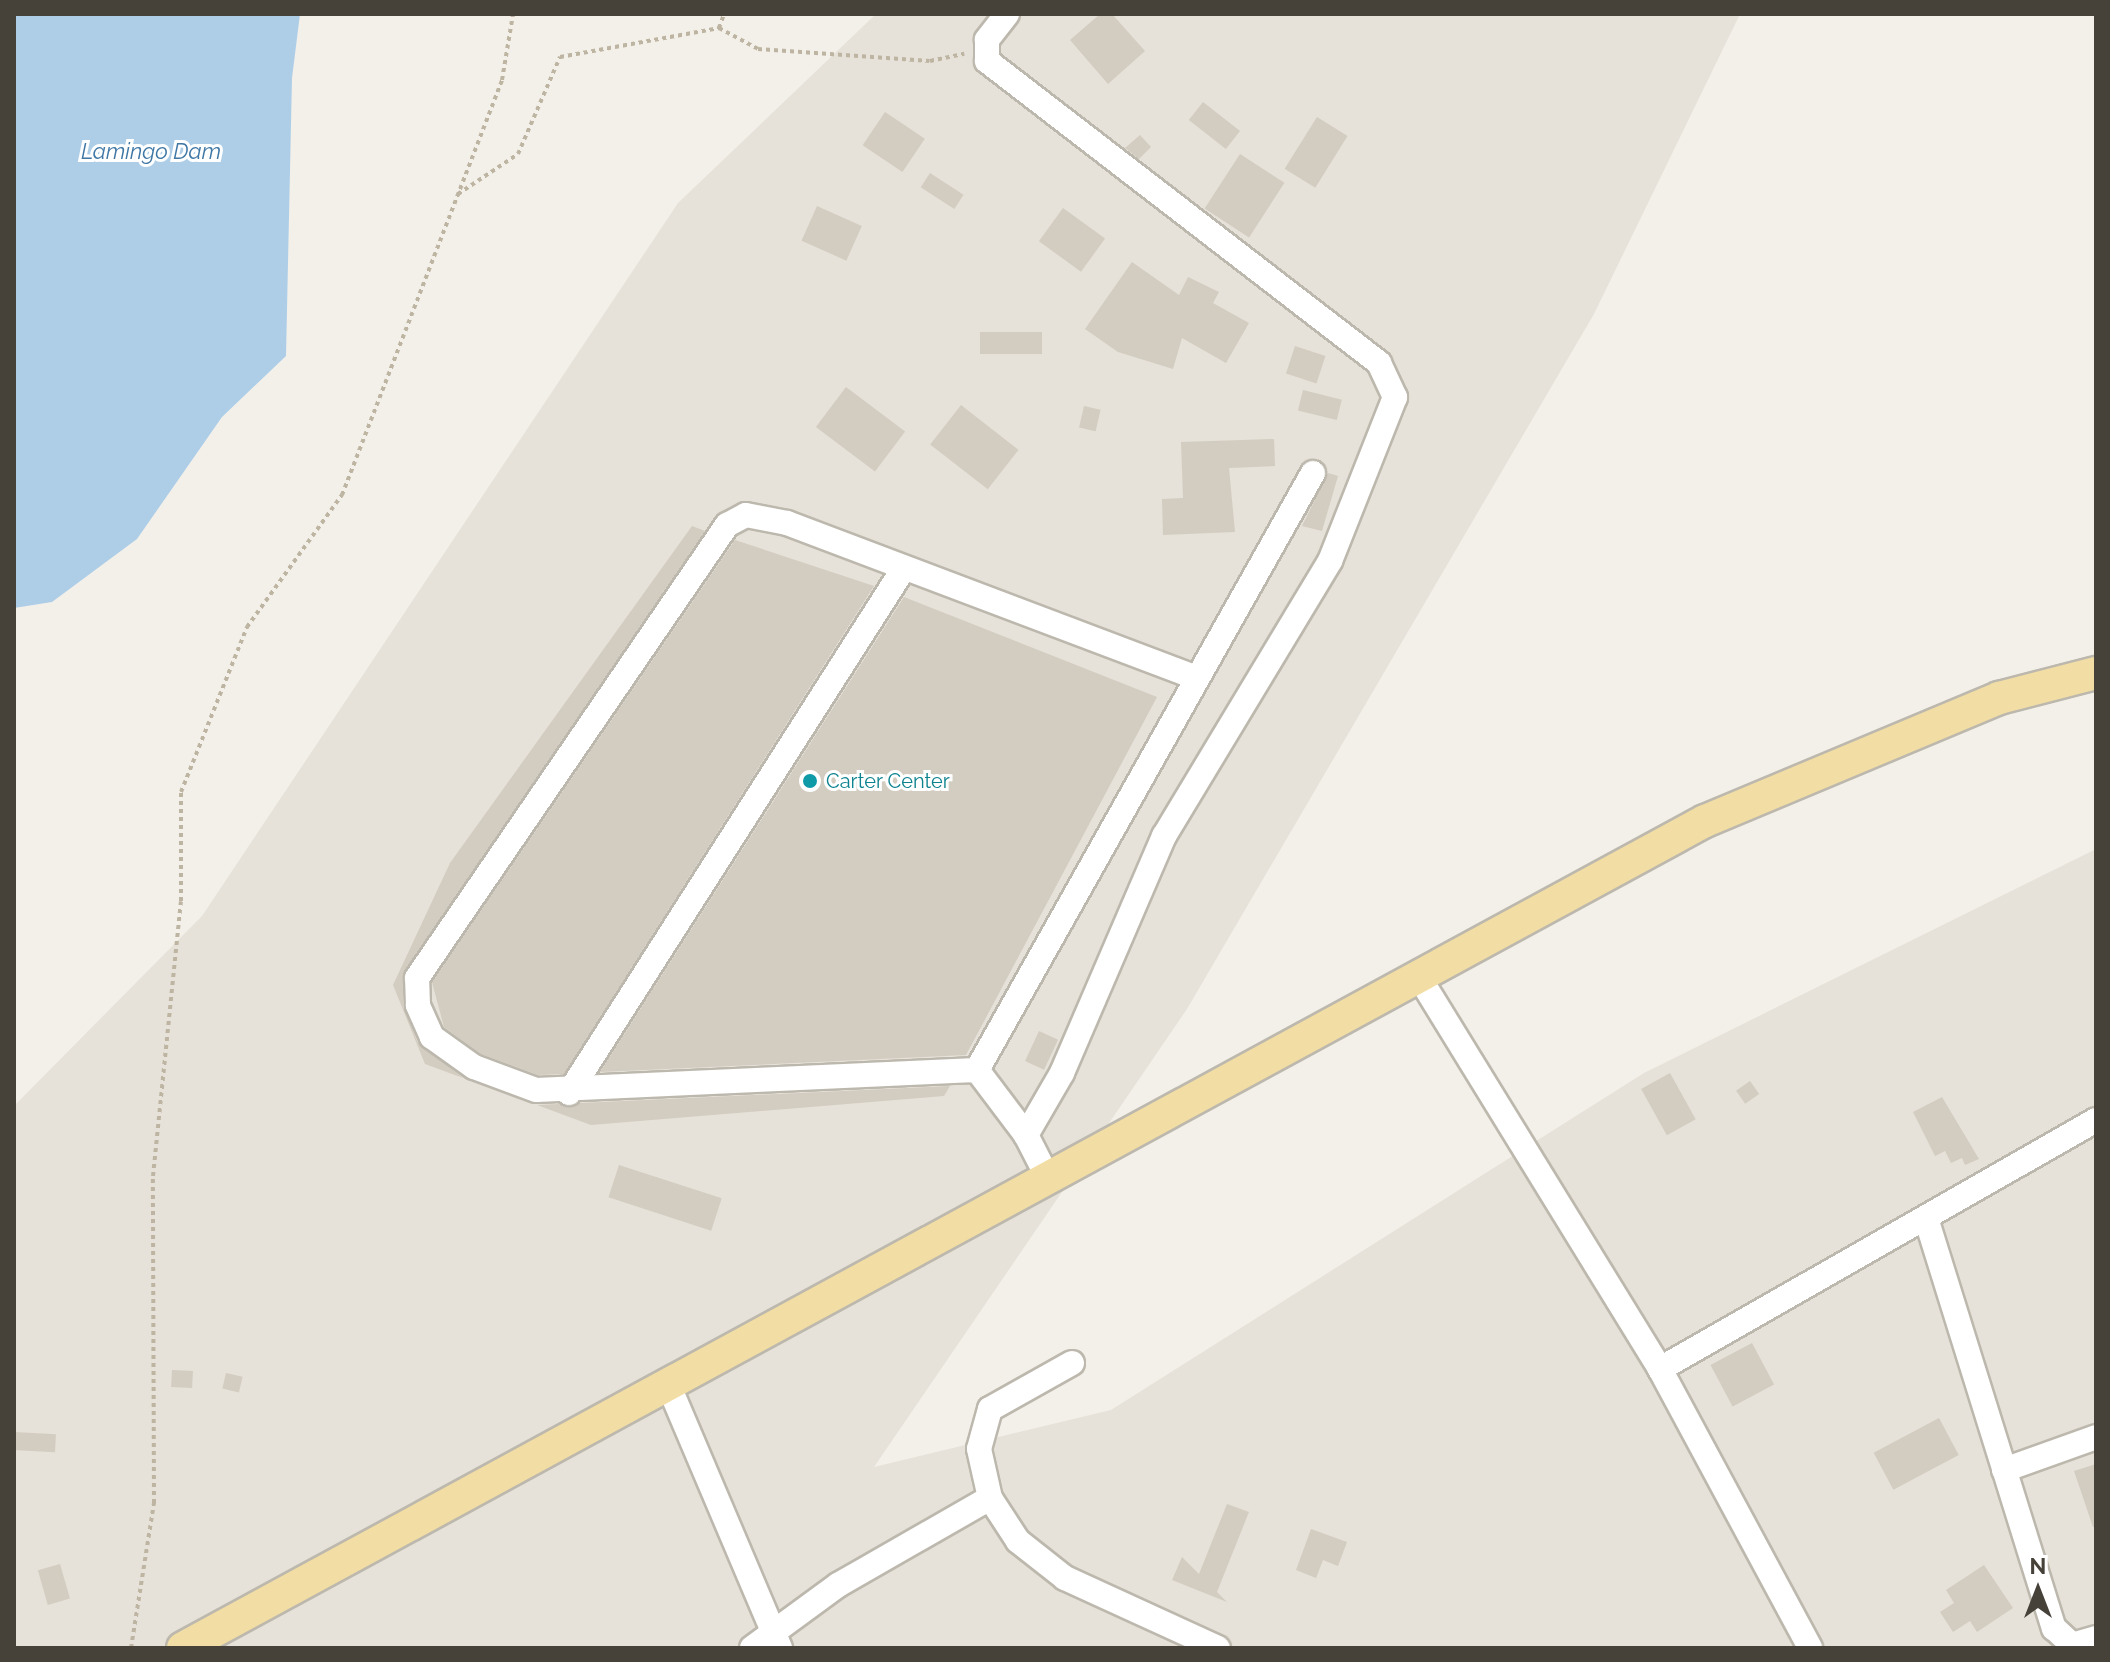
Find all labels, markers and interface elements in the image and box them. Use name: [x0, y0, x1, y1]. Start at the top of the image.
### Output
water label: Lamingo Dam: [81, 139, 221, 165]
place label: Carter Center: [826, 769, 950, 793]
marker: Carter Center: [801, 772, 819, 790]
north arrow: [1998, 1550, 2078, 1630]
text: N: [2030, 1553, 2046, 1579]

